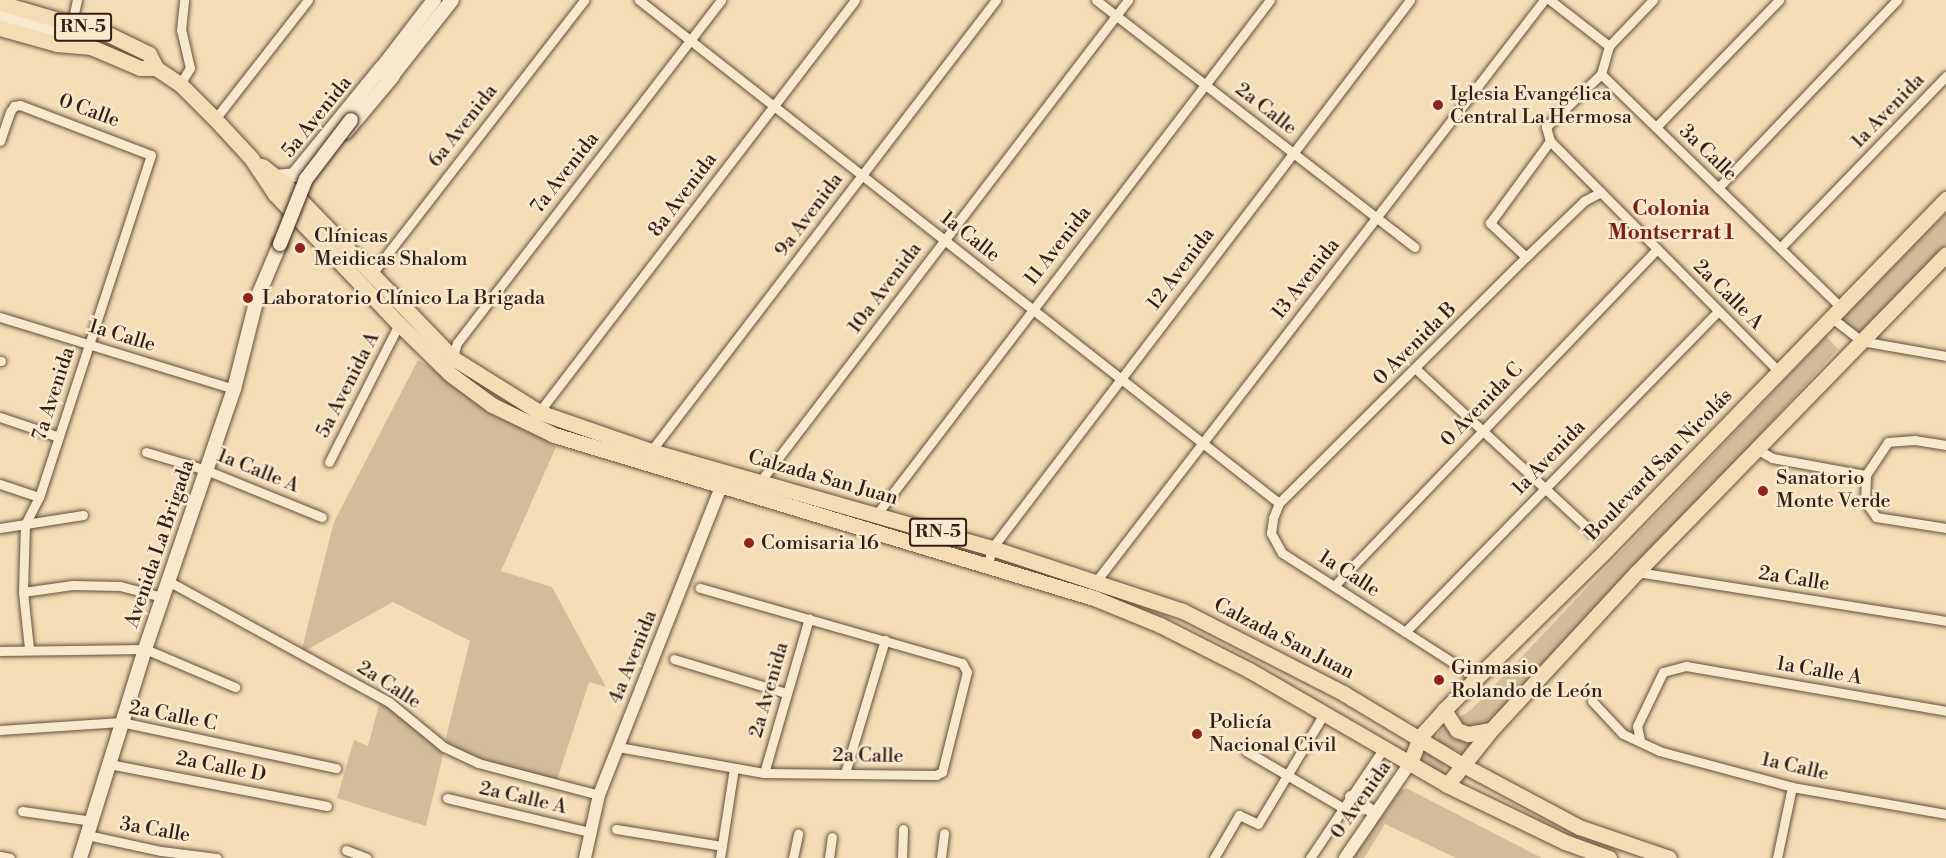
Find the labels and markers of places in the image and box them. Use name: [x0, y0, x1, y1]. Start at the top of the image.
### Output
place label: Iglesia Evangélica Central La Hermosa: [1450, 82, 1632, 129]
marker: Iglesia Evangélica Central La Hermosa: [1431, 98, 1445, 112]
place label: Clínicas Meidicas Shalom: [314, 225, 468, 272]
marker: Clínicas Meidicas Shalom: [291, 239, 309, 257]
place label: Laboratorio Clínico La Brigada: [262, 286, 545, 310]
marker: Laboratorio Clínico La Brigada: [239, 289, 257, 307]
place label: Sanatorio Monte Verde: [1776, 467, 1891, 514]
marker: Sanatorio Monte Verde: [1754, 482, 1772, 500]
place label: Comisaria 16: [761, 531, 879, 555]
marker: Comisaria 16: [742, 536, 756, 550]
place label: Ginmasio Rolando de León: [1451, 656, 1603, 703]
marker: Ginmasio Rolando de León: [1432, 673, 1446, 687]
place label: Policía Nacional Civil: [1209, 710, 1337, 757]
marker: Policía Nacional Civil: [1190, 727, 1204, 741]

